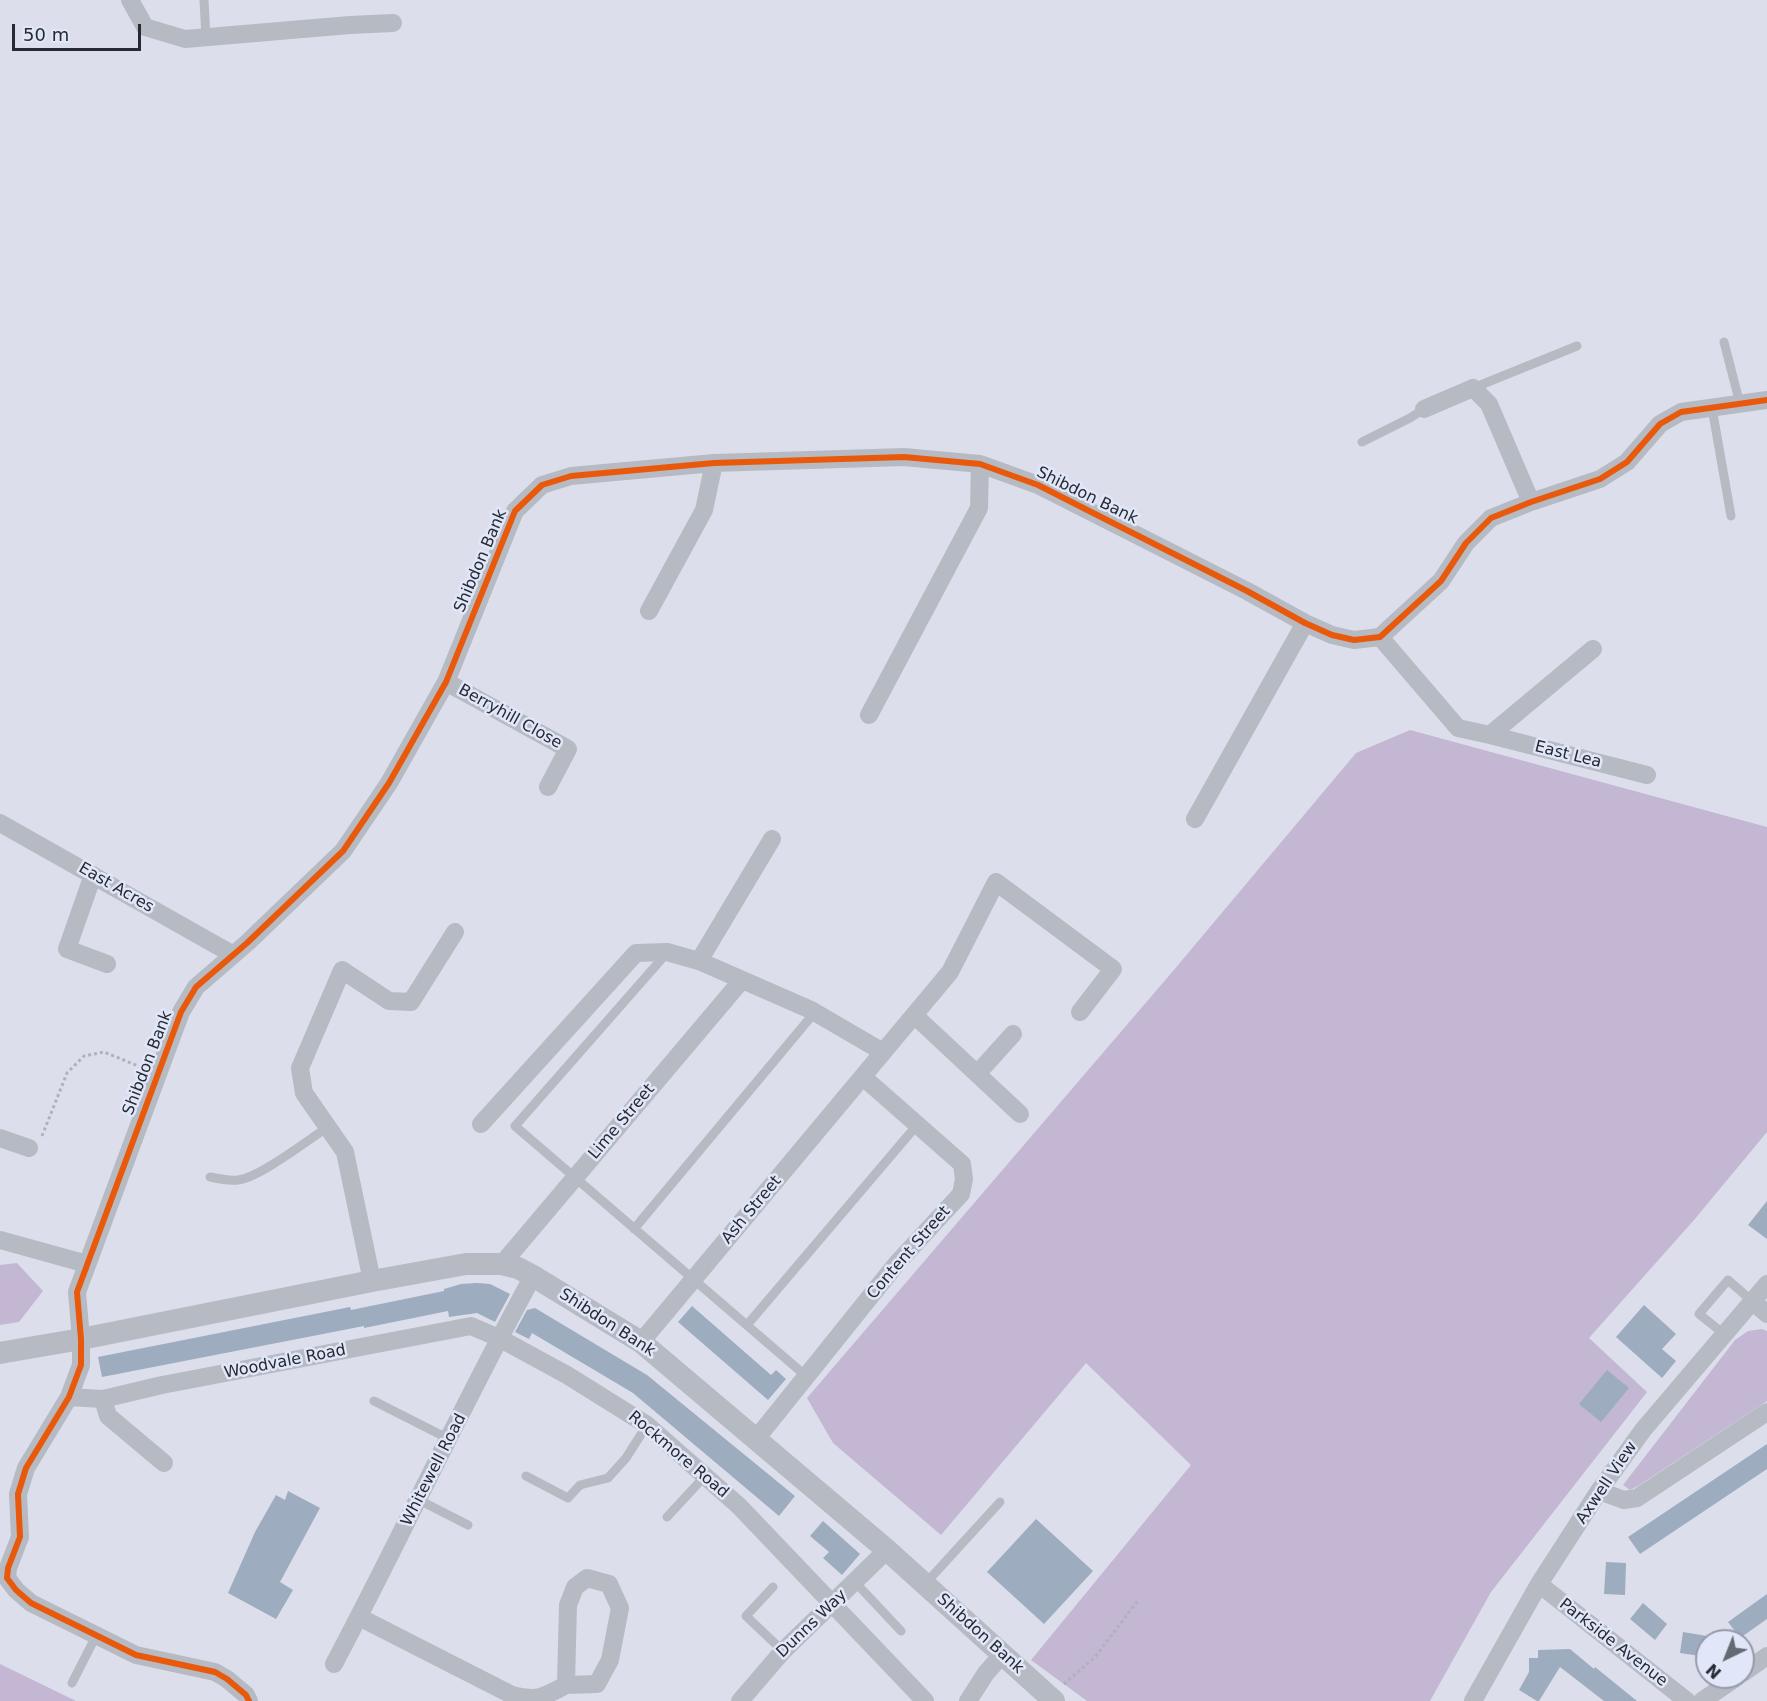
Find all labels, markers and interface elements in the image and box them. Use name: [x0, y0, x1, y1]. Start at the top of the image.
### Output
scale bar: [15, 12, 144, 50]
text: 50 m: [23, 24, 69, 45]
street label: Shibdon Bank: [1033, 463, 1141, 529]
street label: Shibdon Bank: [451, 507, 511, 615]
street label: Berryhill Close: [455, 681, 565, 753]
street label: East Lea: [1533, 737, 1603, 773]
street label: East Acres: [75, 859, 157, 917]
street label: Shibdon Bank: [119, 1008, 177, 1118]
street label: Lime Street: [585, 1080, 659, 1164]
street label: Ash Street: [718, 1172, 786, 1248]
street label: Content Street: [863, 1202, 955, 1304]
street label: Shibdon Bank: [556, 1285, 658, 1361]
street label: Woodvale Road: [223, 1341, 347, 1383]
street label: Rockmore Road: [624, 1407, 732, 1503]
street label: Whitewell Road: [397, 1411, 471, 1529]
street label: Axwell View: [1572, 1438, 1642, 1528]
street label: Dunns Way: [773, 1586, 851, 1662]
street label: Shibdon Bank: [933, 1590, 1027, 1678]
street label: Parkside Avenue: [1555, 1595, 1671, 1691]
north arrow: [1695, 1629, 1755, 1689]
text: N: [1702, 1660, 1725, 1683]

